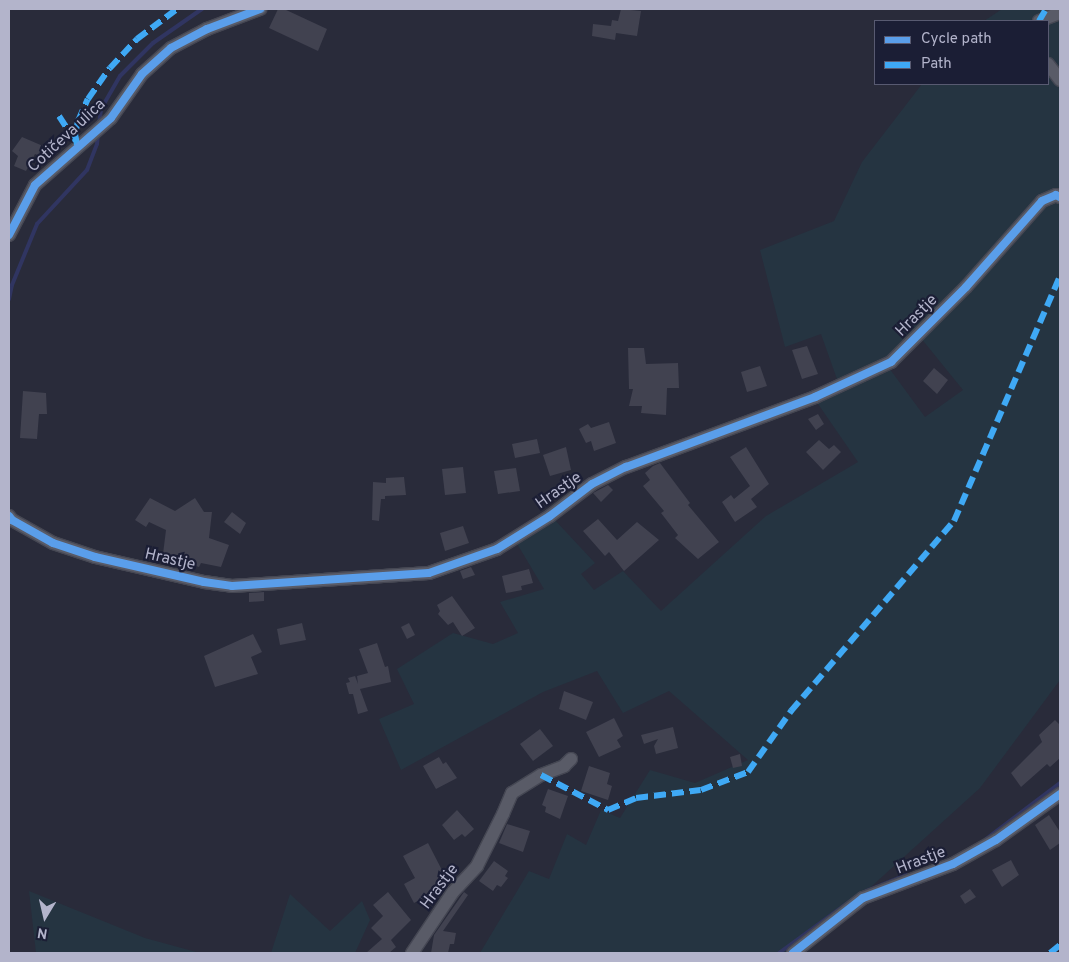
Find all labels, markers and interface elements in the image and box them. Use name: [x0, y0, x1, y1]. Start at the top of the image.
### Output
legend: [874, 20, 1049, 85]
text: Cycle path: [921, 30, 992, 49]
text: Path: [921, 55, 952, 74]
street label: Cotičeva ulica: [24, 95, 110, 177]
street label: Hrastje: [892, 291, 942, 341]
street label: Hrastje: [532, 468, 586, 514]
street label: Hrastje: [143, 545, 197, 575]
street label: Hrastje: [893, 843, 949, 879]
street label: Hrastje: [417, 861, 463, 913]
north arrow: [20, 892, 70, 942]
text: N: [36, 923, 49, 941]

